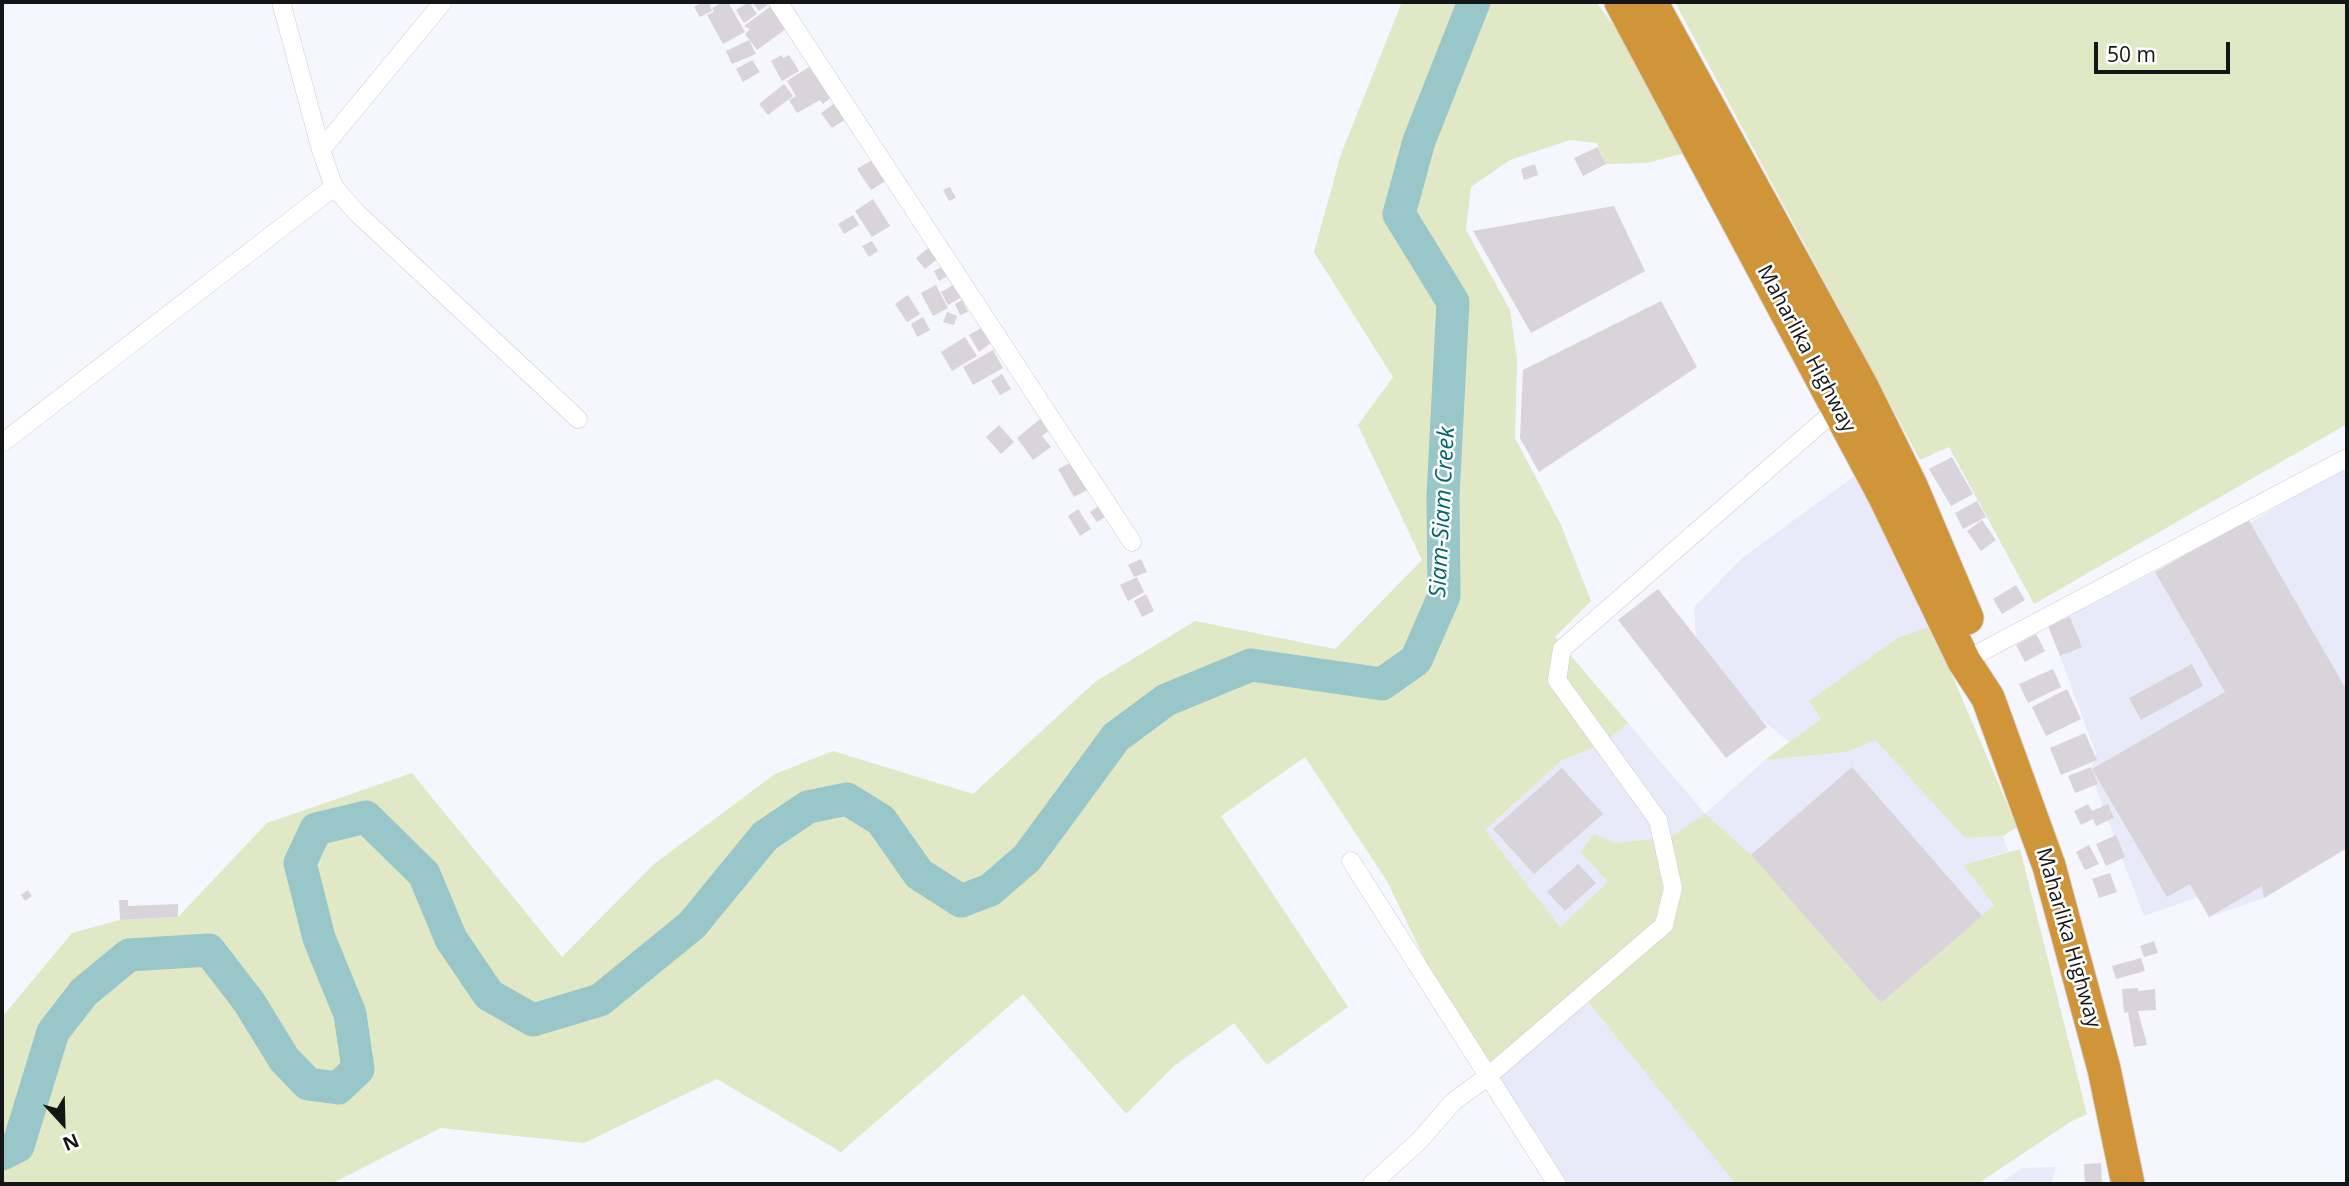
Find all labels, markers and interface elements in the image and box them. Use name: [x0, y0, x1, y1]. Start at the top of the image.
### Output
scale bar: [2097, 28, 2234, 72]
text: 50 m: [2107, 40, 2156, 68]
street label: Maharlika Highway: [1751, 261, 1861, 437]
water label: Siam-Siam Creek: [1425, 426, 1461, 598]
street label: Maharlika Highway: [2030, 845, 2106, 1031]
north arrow: [28, 1088, 98, 1158]
text: N: [59, 1128, 83, 1157]

